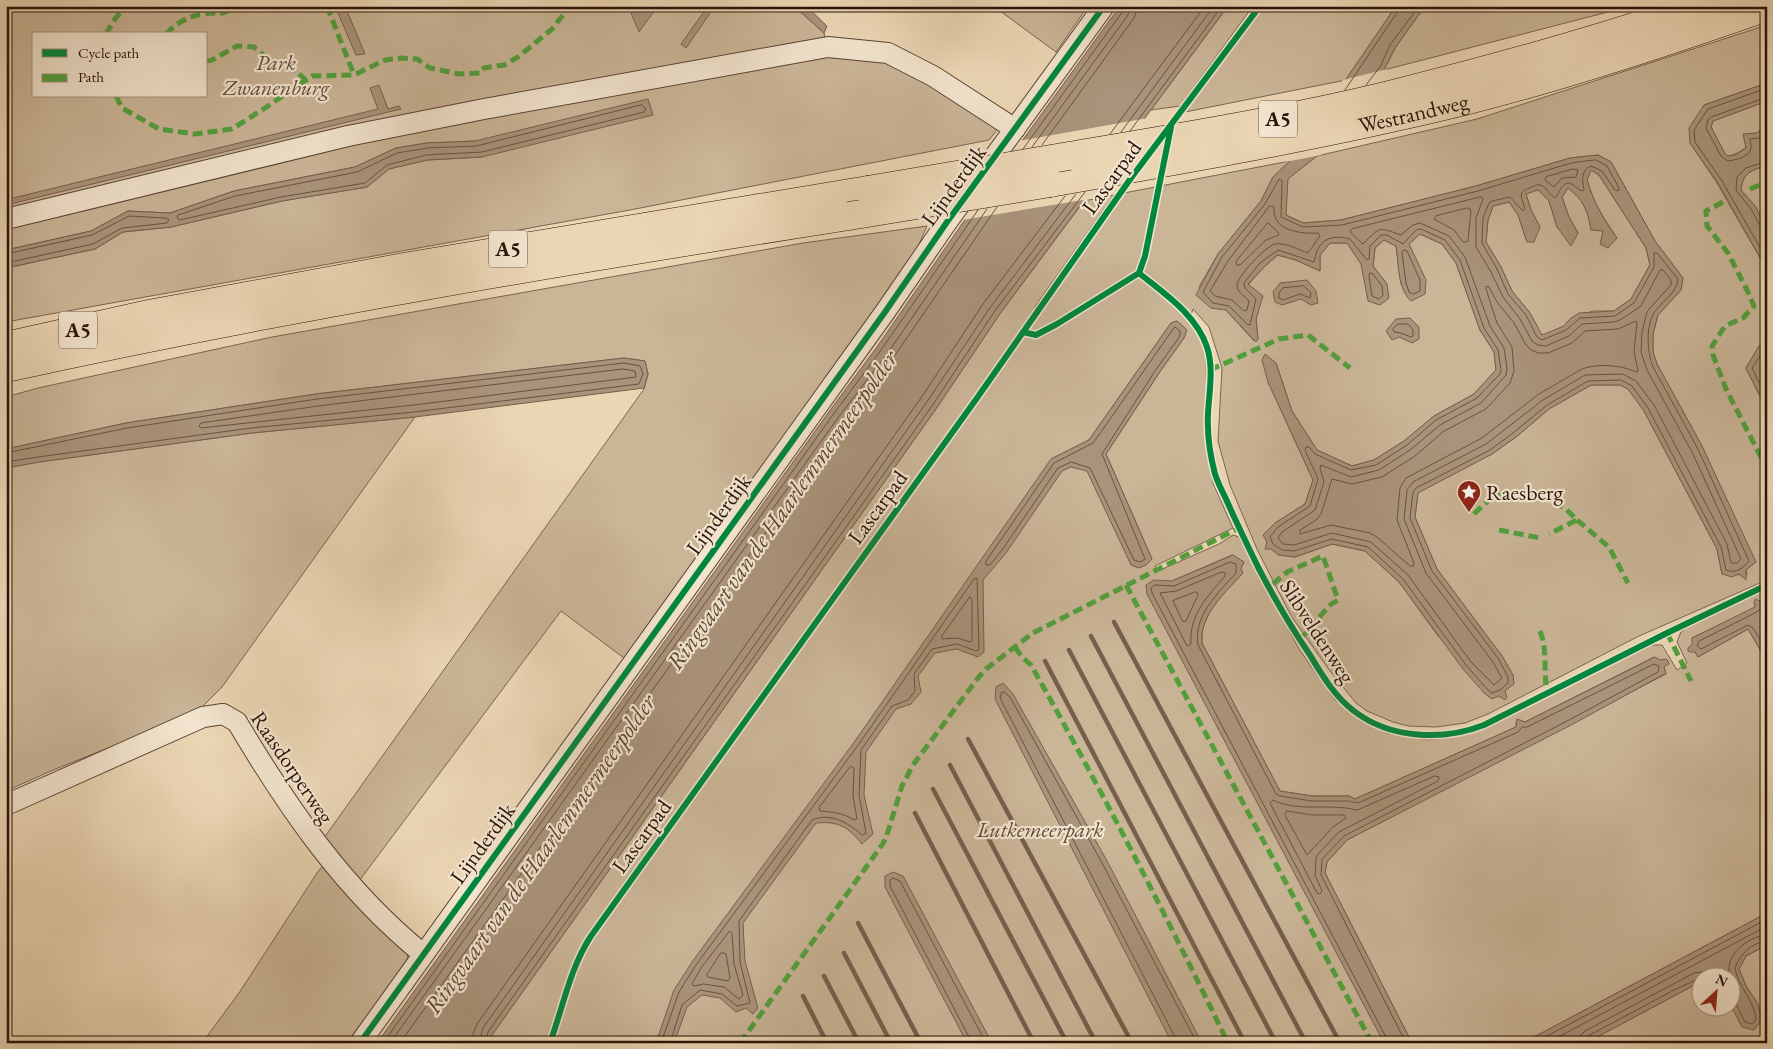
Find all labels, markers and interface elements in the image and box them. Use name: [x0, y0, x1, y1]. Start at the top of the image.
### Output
legend: [32, 32, 208, 98]
text: Cycle path: [78, 43, 140, 62]
park label: Park Zwanenburg: [222, 48, 330, 102]
text: Path: [78, 67, 104, 86]
street label: Westrandweg: [1356, 87, 1472, 140]
road number: A5: [1259, 100, 1297, 138]
street label: Lascarpad: [1075, 134, 1148, 220]
street label: Lijnderdijk: [914, 138, 993, 232]
road number: A5: [489, 230, 527, 268]
road number: A5: [59, 312, 97, 348]
water label: Ringvaart van de Haarlemmermeerpolder: [659, 342, 905, 676]
street label: Lascarpad: [841, 464, 914, 550]
street label: Lijnderdijk: [679, 467, 758, 561]
place label: Raesberg: [1486, 478, 1563, 507]
place icon: Raesberg: [1456, 479, 1482, 513]
street label: Slibveldenweg: [1273, 574, 1362, 689]
water label: Ringvaart van de Haarlemmermeerpolder: [417, 686, 663, 1020]
street label: Raasdorperweg: [244, 705, 341, 830]
street label: Lascarpad: [605, 793, 678, 879]
street label: Lijnderdijk: [443, 796, 522, 890]
park label: Lutkemeerpark: [976, 815, 1103, 844]
north arrow: [1690, 966, 1740, 1016]
text: N: [1713, 970, 1731, 991]

